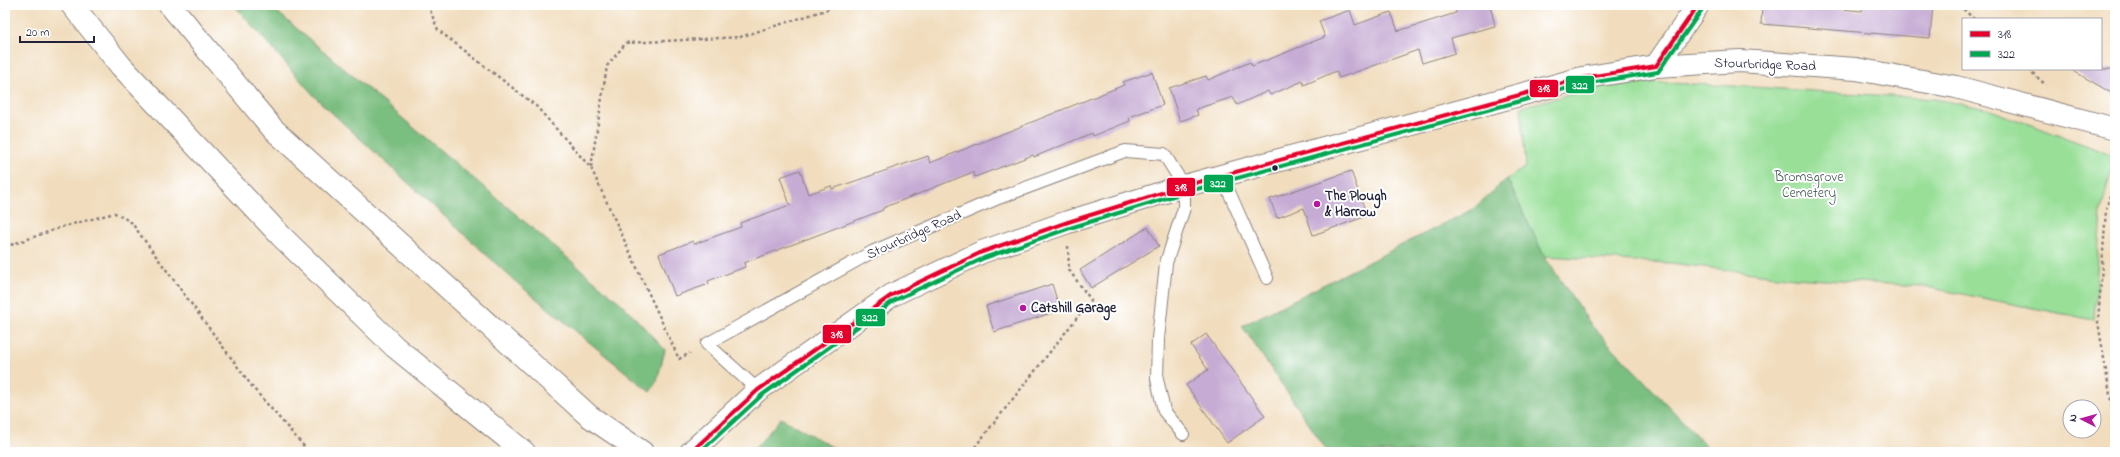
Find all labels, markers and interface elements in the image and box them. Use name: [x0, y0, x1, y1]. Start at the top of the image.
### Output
scale bar: [20, 18, 94, 44]
legend: [1962, 18, 2102, 70]
text: 20 m: [26, 24, 49, 42]
text: 318: [1998, 26, 2012, 44]
text: 322: [1998, 46, 2015, 64]
street label: Stourbridge Road: [1714, 53, 1816, 78]
line badge: 322: [1565, 75, 1595, 94]
text: 322: [1571, 78, 1588, 94]
line badge: 318: [1529, 79, 1559, 98]
text: 318: [1537, 81, 1551, 97]
unlabelled marker: [1270, 163, 1280, 173]
park label: Bromsgrove Cemetery: [1773, 167, 1844, 205]
line badge: 322: [1203, 174, 1234, 193]
text: 322: [1209, 176, 1226, 192]
line badge: 318: [1166, 177, 1196, 197]
text: 318: [1174, 180, 1188, 196]
place label: The Plough & Harrow: [1324, 186, 1387, 223]
marker: The Plough & Harrow: [1312, 199, 1322, 209]
street label: Stourbridge Road: [863, 205, 965, 266]
place label: Catshill Garage: [1031, 298, 1117, 321]
marker: Catshill Garage: [1018, 303, 1028, 313]
line badge: 322: [855, 308, 886, 327]
text: 322: [861, 310, 878, 326]
line badge: 318: [822, 324, 852, 344]
text: 318: [830, 327, 844, 343]
north arrow: [2062, 399, 2102, 439]
text: N: [2065, 414, 2081, 423]

